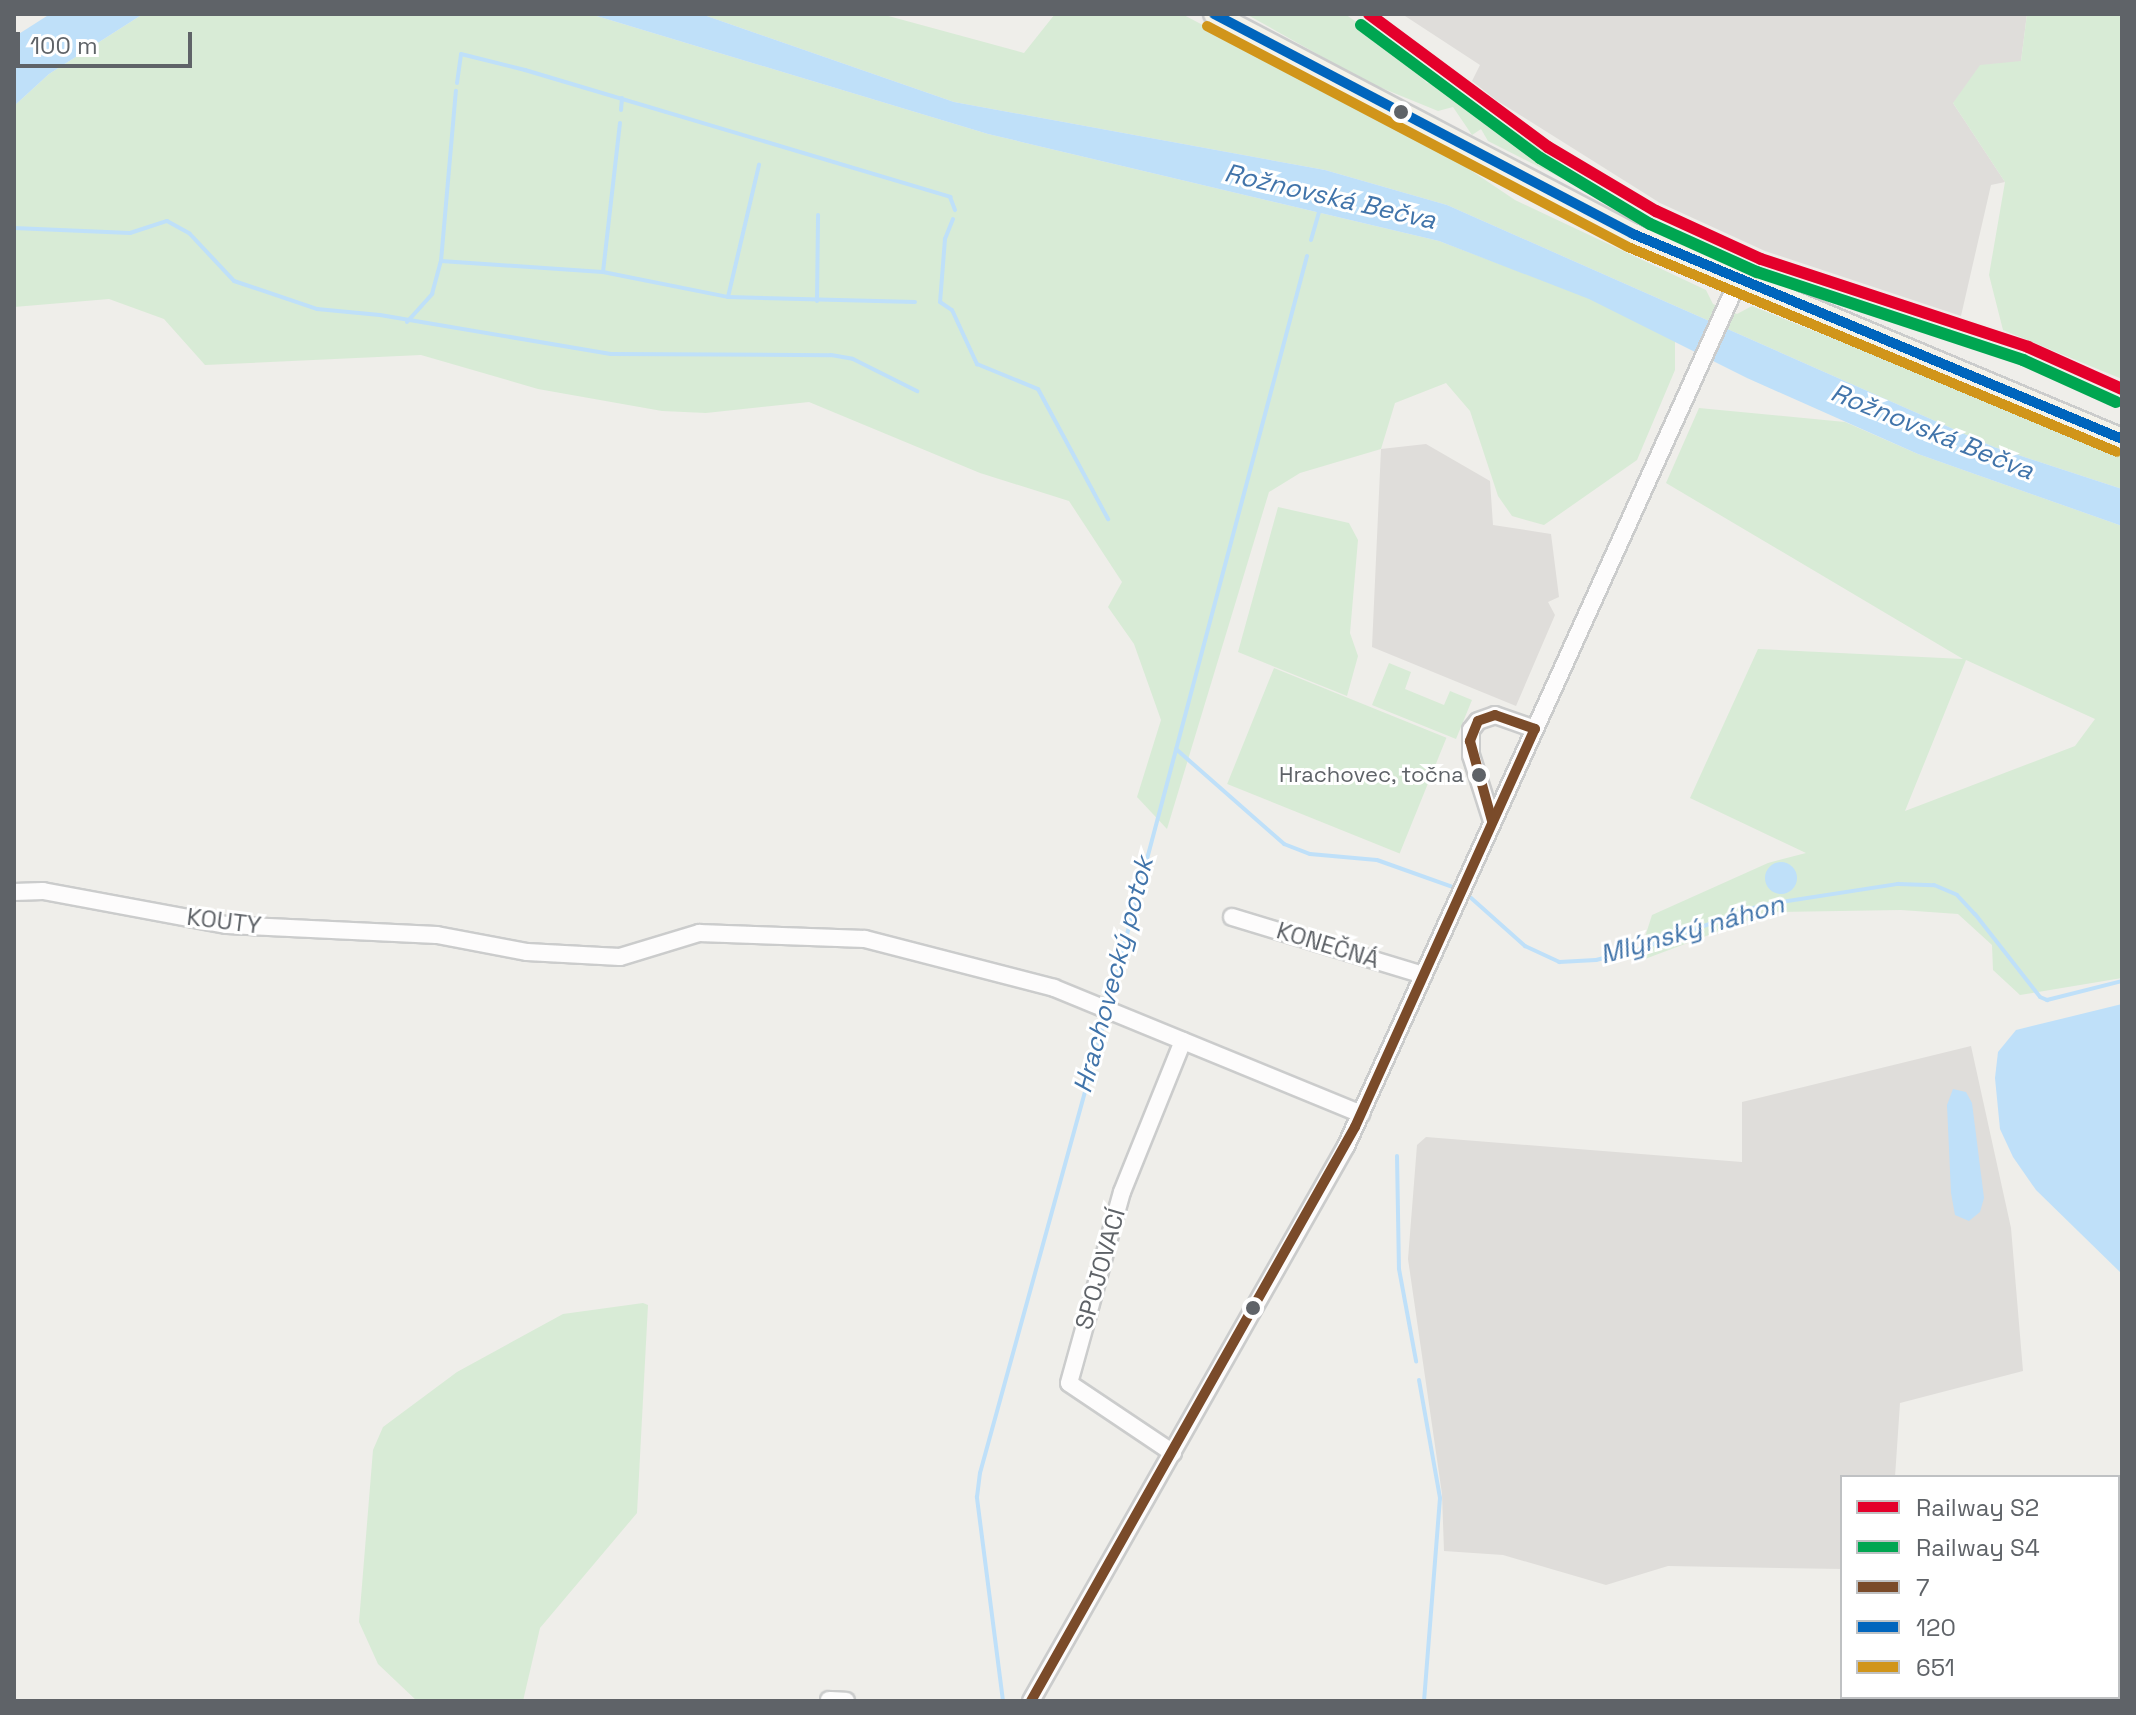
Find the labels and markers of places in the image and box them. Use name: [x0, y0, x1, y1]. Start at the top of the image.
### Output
unlabelled marker: [1393, 104, 1409, 120]
place label: Hrachovec, točna: [1278, 762, 1464, 788]
marker: Hrachovec, točna: [1471, 767, 1487, 783]
unlabelled marker: [1245, 1300, 1261, 1316]

